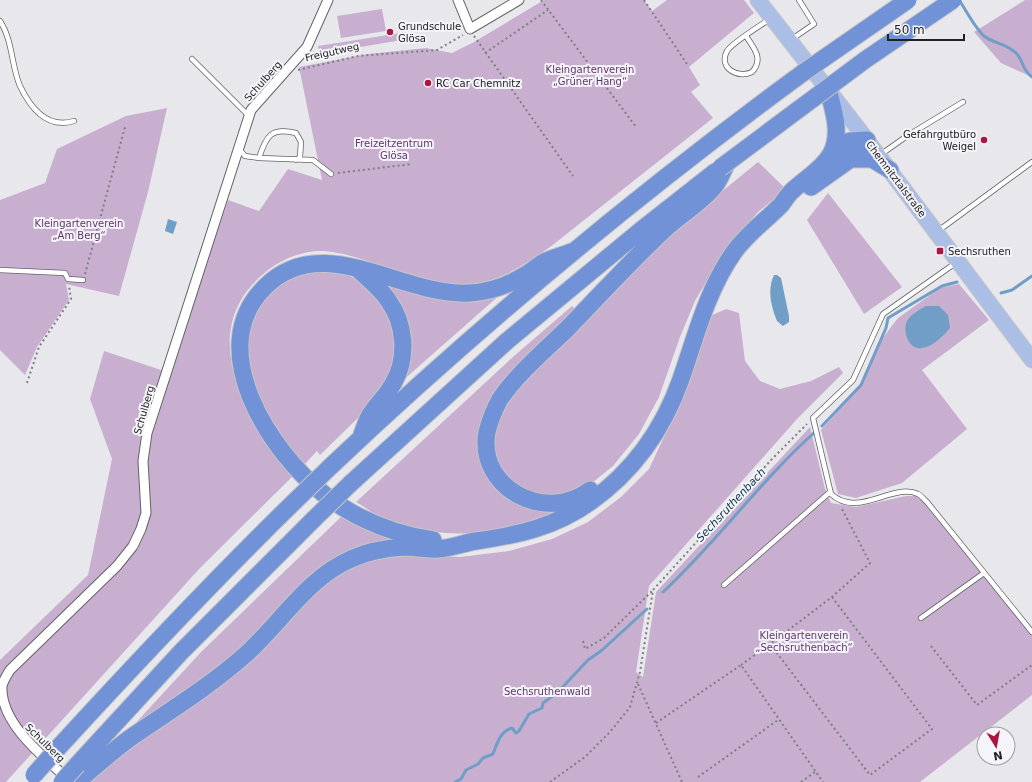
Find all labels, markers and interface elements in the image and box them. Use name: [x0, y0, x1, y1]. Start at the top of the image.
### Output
scale bar: [888, 16, 964, 42]
place label: Grundschule Glösa: [398, 21, 461, 44]
text: 50 m: [894, 23, 925, 37]
marker: Grundschule Glösa: [385, 27, 395, 37]
street label: Freigutweg: [304, 40, 360, 64]
street label: Schulberg: [242, 59, 284, 103]
park label: Kleingartenverein „Grüner Hang“: [546, 64, 634, 87]
marker: RC Car Chemnitz: [423, 78, 433, 88]
place label: RC Car Chemnitz: [436, 78, 521, 89]
place label: Gefahrgutbüro Weigel: [903, 129, 976, 152]
marker: Gefahrgutbüro Weigel: [979, 135, 989, 145]
park label: Freizeitzentrum Glösa: [355, 138, 433, 161]
street label: Chemnitztalstraße: [864, 139, 928, 219]
park label: Kleingartenverein „Am Berg“: [35, 218, 123, 241]
marker: Sechsruthen: [935, 246, 945, 256]
place label: Sechsruthen: [948, 246, 1011, 257]
street label: Schulberg: [132, 384, 156, 436]
water label: Sechsruthenbach: [694, 466, 768, 544]
park label: Kleingartenverein „Sechsruthenbach“: [755, 630, 853, 653]
park label: Sechsruthenwald: [504, 686, 590, 697]
street label: Schulberg: [23, 722, 67, 764]
north arrow: [976, 726, 1016, 766]
text: N: [992, 748, 1004, 763]

